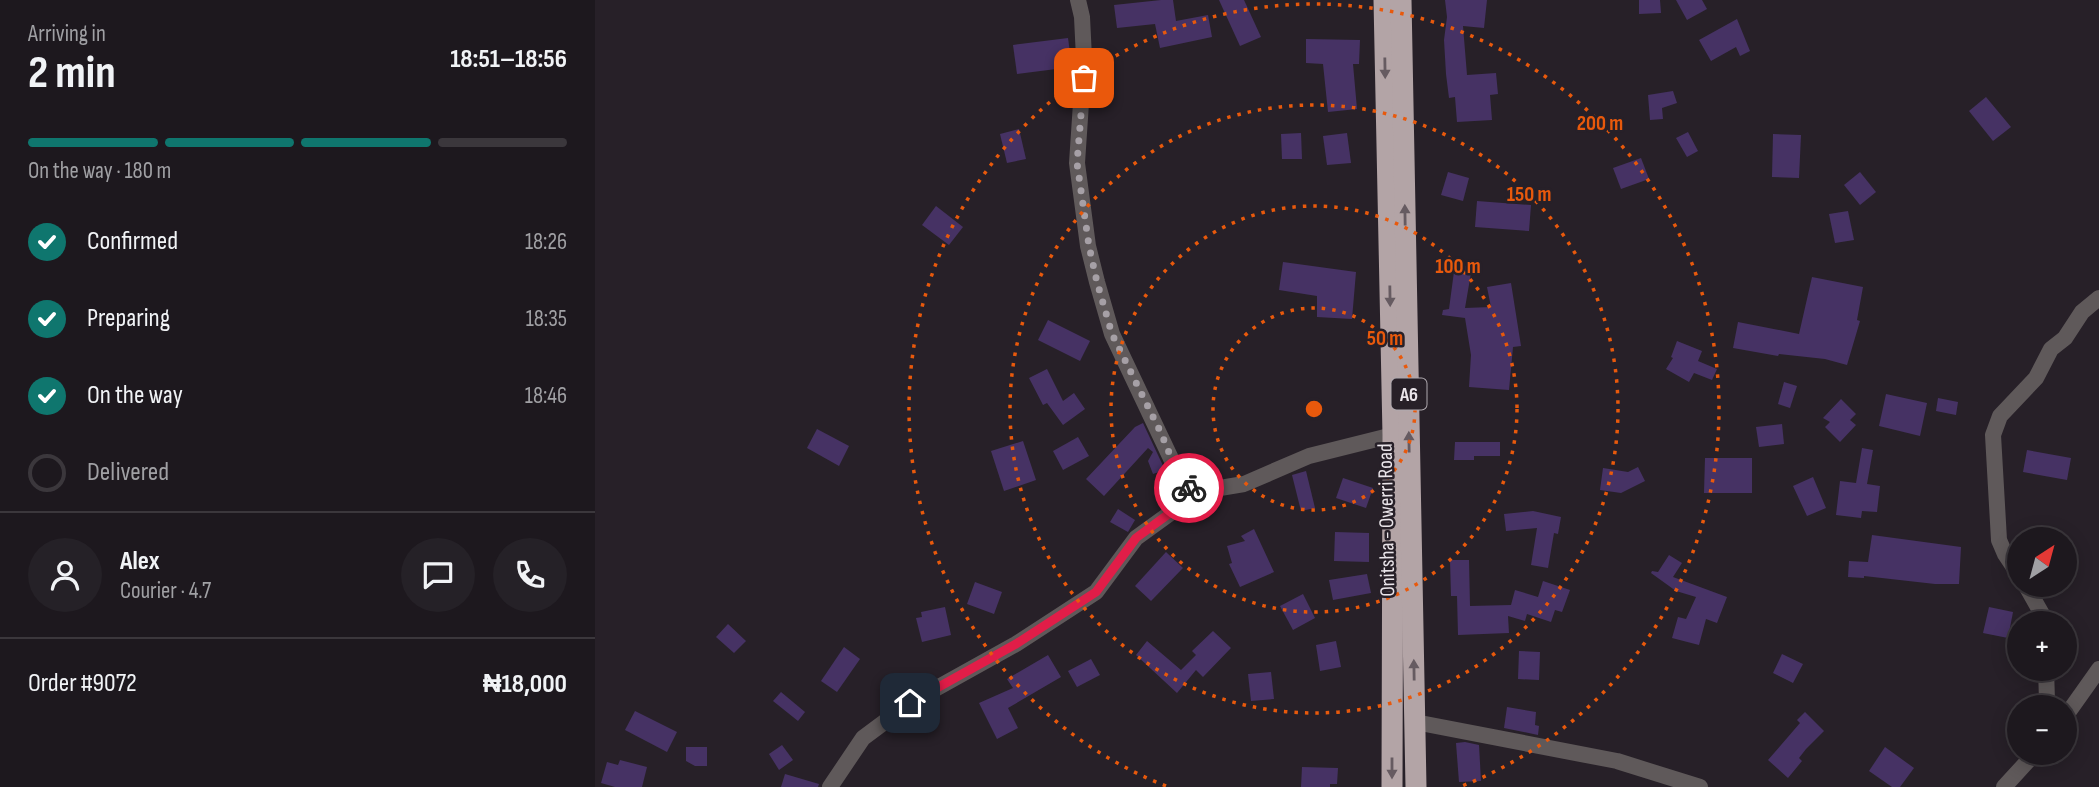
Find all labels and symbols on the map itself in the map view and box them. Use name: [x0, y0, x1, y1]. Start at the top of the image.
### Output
pin: [1054, 48, 1114, 108]
one-way arrow: [1379, 57, 1391, 79]
text: 200 m: [1577, 111, 1623, 136]
text: 150 m: [1507, 182, 1551, 207]
one-way arrow: [1400, 204, 1411, 226]
text: 100 m: [1435, 254, 1481, 279]
one-way arrow: [1384, 285, 1396, 307]
text: 50 m: [1367, 326, 1403, 351]
road number: A6: [1391, 378, 1427, 410]
centre of rings: [1302, 397, 1326, 421]
one-way arrow: [1404, 431, 1415, 453]
street label: Onitsha - Owerri Road: [1373, 443, 1400, 597]
courier: [1154, 453, 1224, 523]
north arrow: [2007, 527, 2077, 597]
one-way arrow: [1408, 659, 1419, 681]
pin: [880, 673, 940, 733]
one-way arrow: [1386, 757, 1398, 779]

